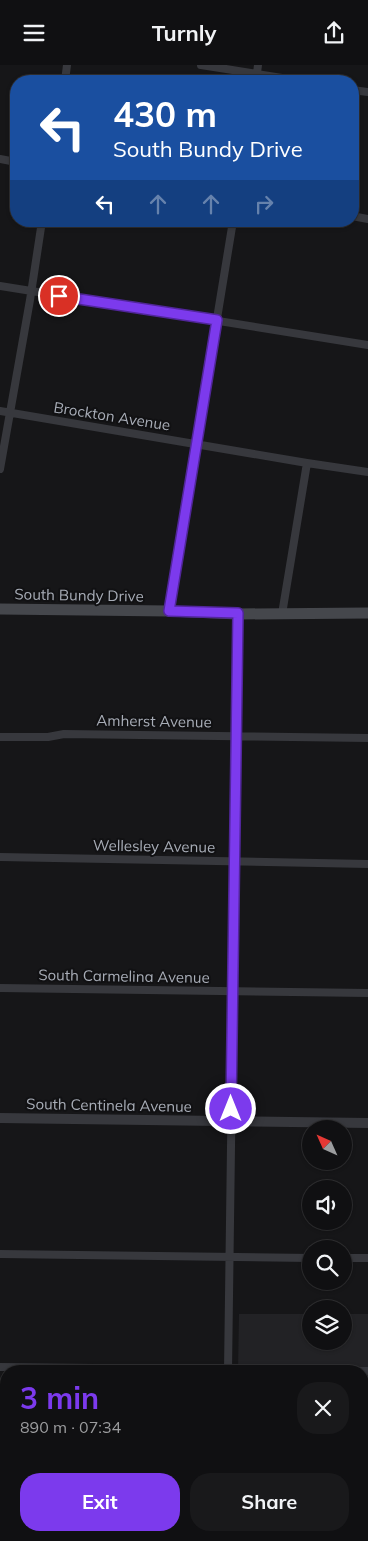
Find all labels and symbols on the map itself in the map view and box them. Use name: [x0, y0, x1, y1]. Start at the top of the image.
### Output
pin: [38, 275, 80, 317]
street label: Brockton Avenue: [52, 397, 172, 435]
street label: South Bundy Drive: [14, 584, 144, 606]
street label: Amherst Avenue: [96, 710, 212, 732]
street label: Wellesley Avenue: [93, 835, 215, 857]
street label: South Carmelina Avenue: [38, 965, 210, 987]
position arrow: [204, 1082, 256, 1134]
street label: South Centinela Avenue: [26, 1094, 192, 1116]
north arrow: [302, 1120, 352, 1170]

